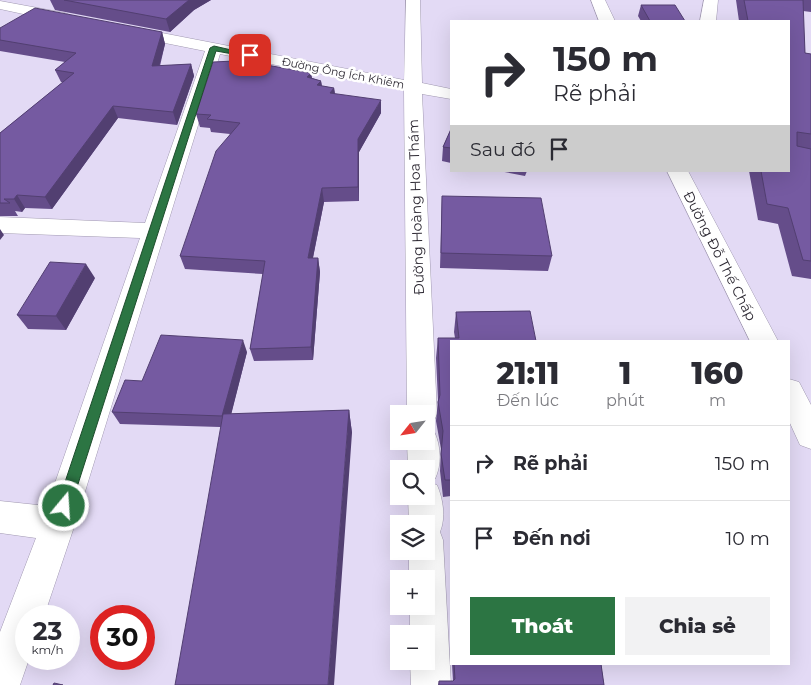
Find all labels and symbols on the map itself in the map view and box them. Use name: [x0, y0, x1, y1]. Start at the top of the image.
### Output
pin: [229, 34, 271, 76]
street label: Đường Ông Ích Khiêm: [281, 54, 405, 92]
street label: Đường Hoàng Hoa Thám: [404, 119, 428, 295]
street label: Đường Đỗ Thế Chấp: [679, 188, 761, 324]
north arrow: [390, 405, 435, 450]
position arrow: [37, 479, 89, 531]
speed limit sign: 30: [90, 605, 155, 670]

